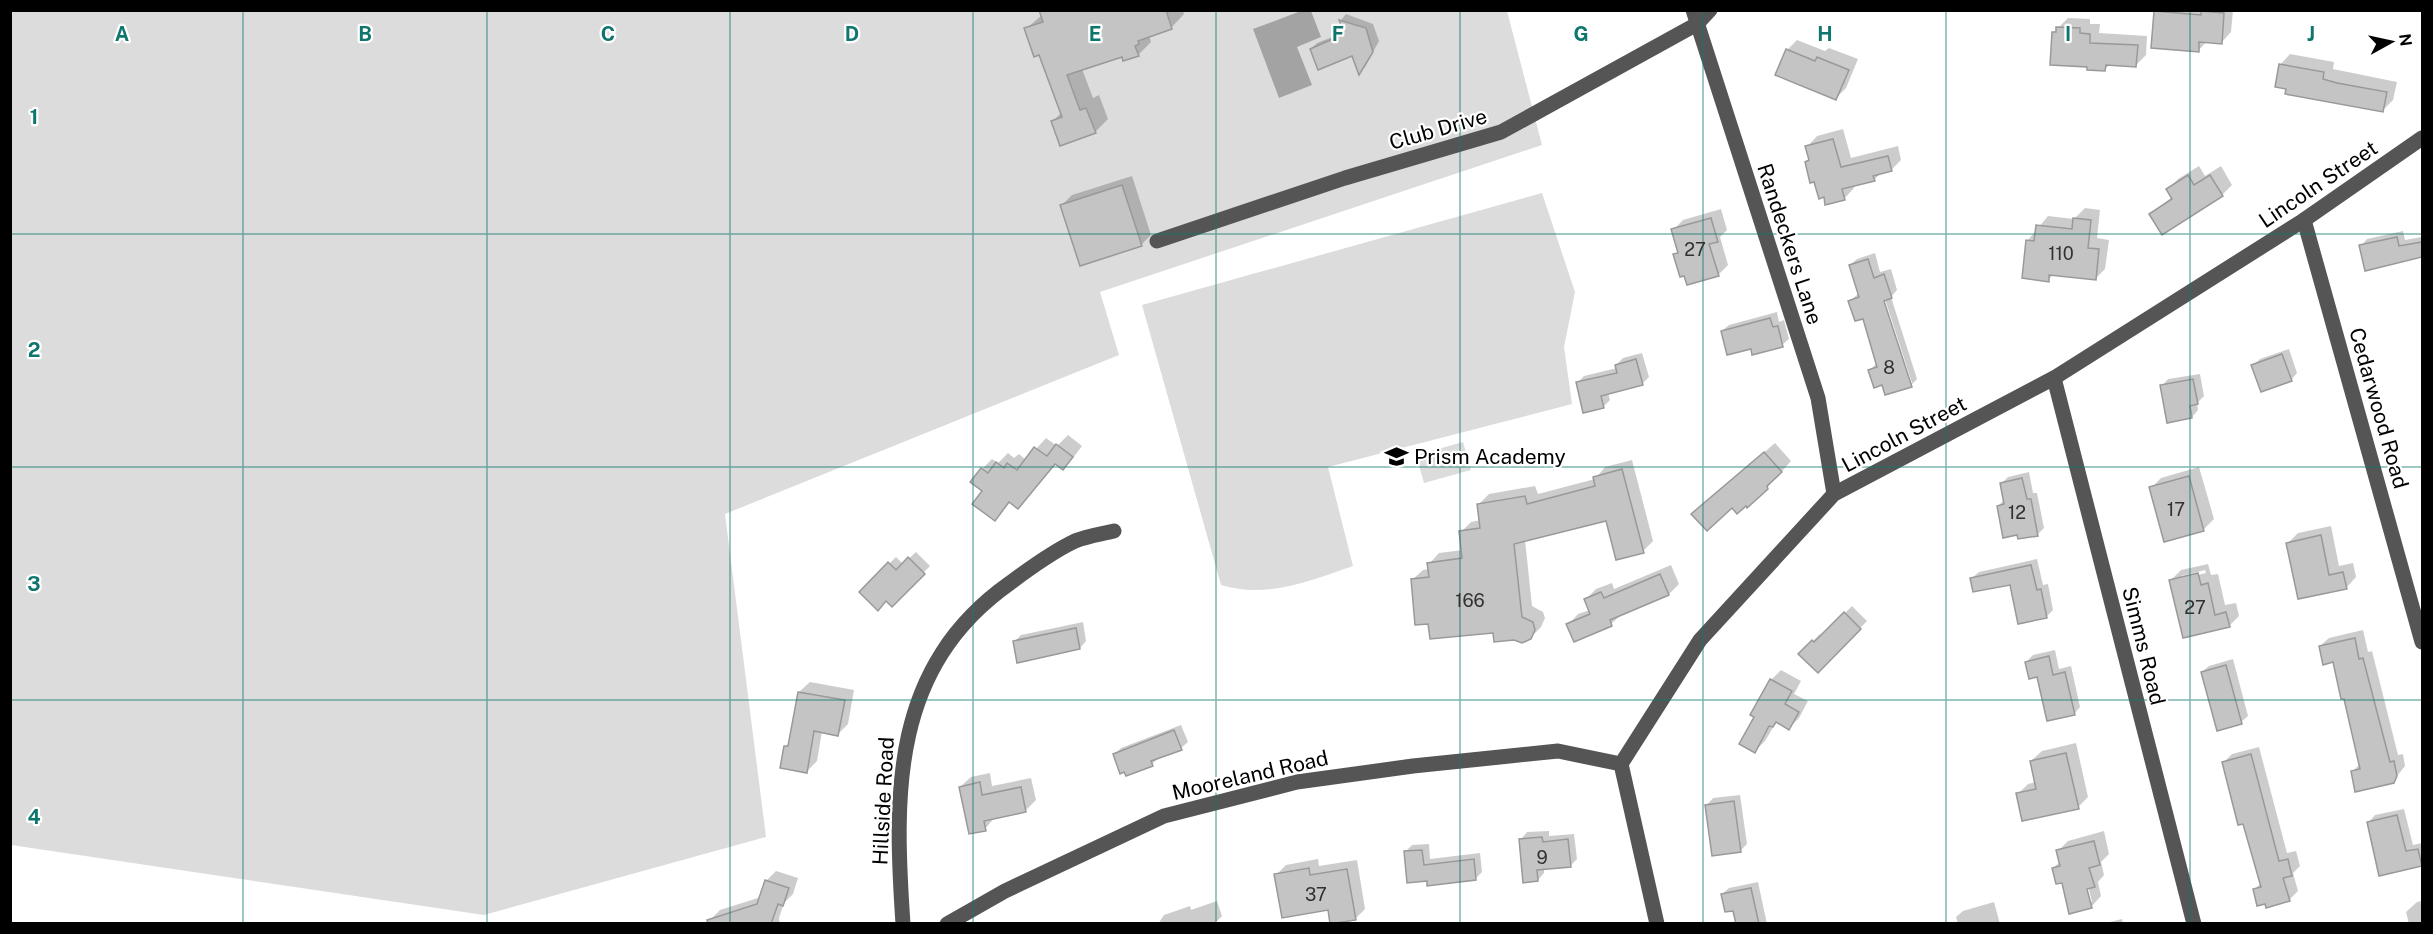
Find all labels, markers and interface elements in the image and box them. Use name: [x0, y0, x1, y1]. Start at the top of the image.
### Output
north arrow: [2361, 12, 2421, 72]
text: A: [115, 22, 129, 46]
text: B: [358, 22, 372, 46]
text: C: [601, 22, 615, 46]
text: D: [845, 22, 859, 46]
text: E: [1089, 22, 1101, 46]
text: F: [1332, 22, 1344, 46]
text: G: [1573, 22, 1589, 46]
text: H: [1817, 22, 1833, 46]
text: I: [2065, 22, 2071, 46]
text: J: [2307, 22, 2315, 46]
text: N: [2395, 32, 2416, 48]
street label: Club Drive: [1386, 103, 1490, 155]
text: 1: [30, 105, 38, 129]
street label: Lincoln Street: [2254, 135, 2382, 233]
street label: Randeckers Lane: [1752, 160, 1828, 328]
house number: 27: [1684, 239, 1706, 260]
house number: 110: [2048, 243, 2074, 264]
street label: Cedarwood Road: [2344, 325, 2414, 491]
text: 2: [28, 338, 40, 362]
house number: 8: [1883, 357, 1895, 378]
street label: Lincoln Street: [1837, 391, 1971, 477]
school or university icon: Prism Academy: [1383, 443, 1409, 469]
place label: Prism Academy: [1414, 444, 1566, 469]
house number: 17: [2167, 499, 2185, 520]
house number: 12: [2008, 502, 2026, 523]
text: 3: [27, 572, 41, 596]
street label: Simms Road: [2117, 584, 2171, 708]
house number: 166: [1455, 590, 1485, 611]
house number: 27: [2184, 597, 2206, 618]
street label: Hillside Road: [867, 736, 899, 866]
street label: Mooreland Road: [1169, 745, 1331, 805]
text: 4: [27, 805, 41, 829]
house number: 9: [1536, 847, 1548, 868]
house number: 37: [1305, 884, 1327, 905]

